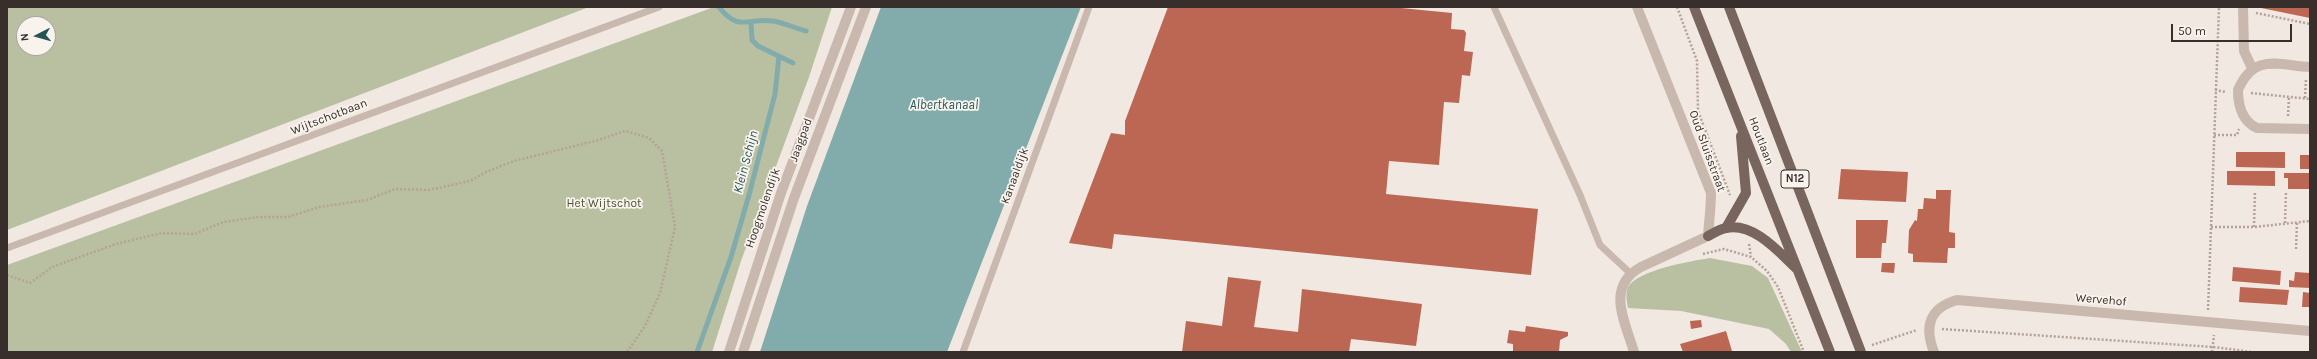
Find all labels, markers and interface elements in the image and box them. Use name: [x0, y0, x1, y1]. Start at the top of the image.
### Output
north arrow: [16, 16, 56, 56]
scale bar: [2173, 16, 2294, 42]
text: 50 m: [2178, 24, 2206, 38]
text: N: [18, 33, 31, 42]
street label: Wijtschotbaan: [289, 96, 369, 138]
water label: Albertkanaal: [910, 97, 978, 113]
street label: Oud Sluisstraat: [1686, 108, 1728, 194]
street label: Houtlaan: [1745, 115, 1777, 167]
street label: Jaagpad: [786, 116, 816, 164]
water label: Klein Schijn: [730, 129, 762, 195]
street label: Kanaaldijk: [998, 146, 1032, 206]
street label: Hoogmolendijk: [743, 166, 783, 250]
road number: N12: [1781, 170, 1809, 188]
park label: Het Wijtschot: [567, 197, 641, 211]
street label: Wervehof: [2075, 291, 2127, 309]

